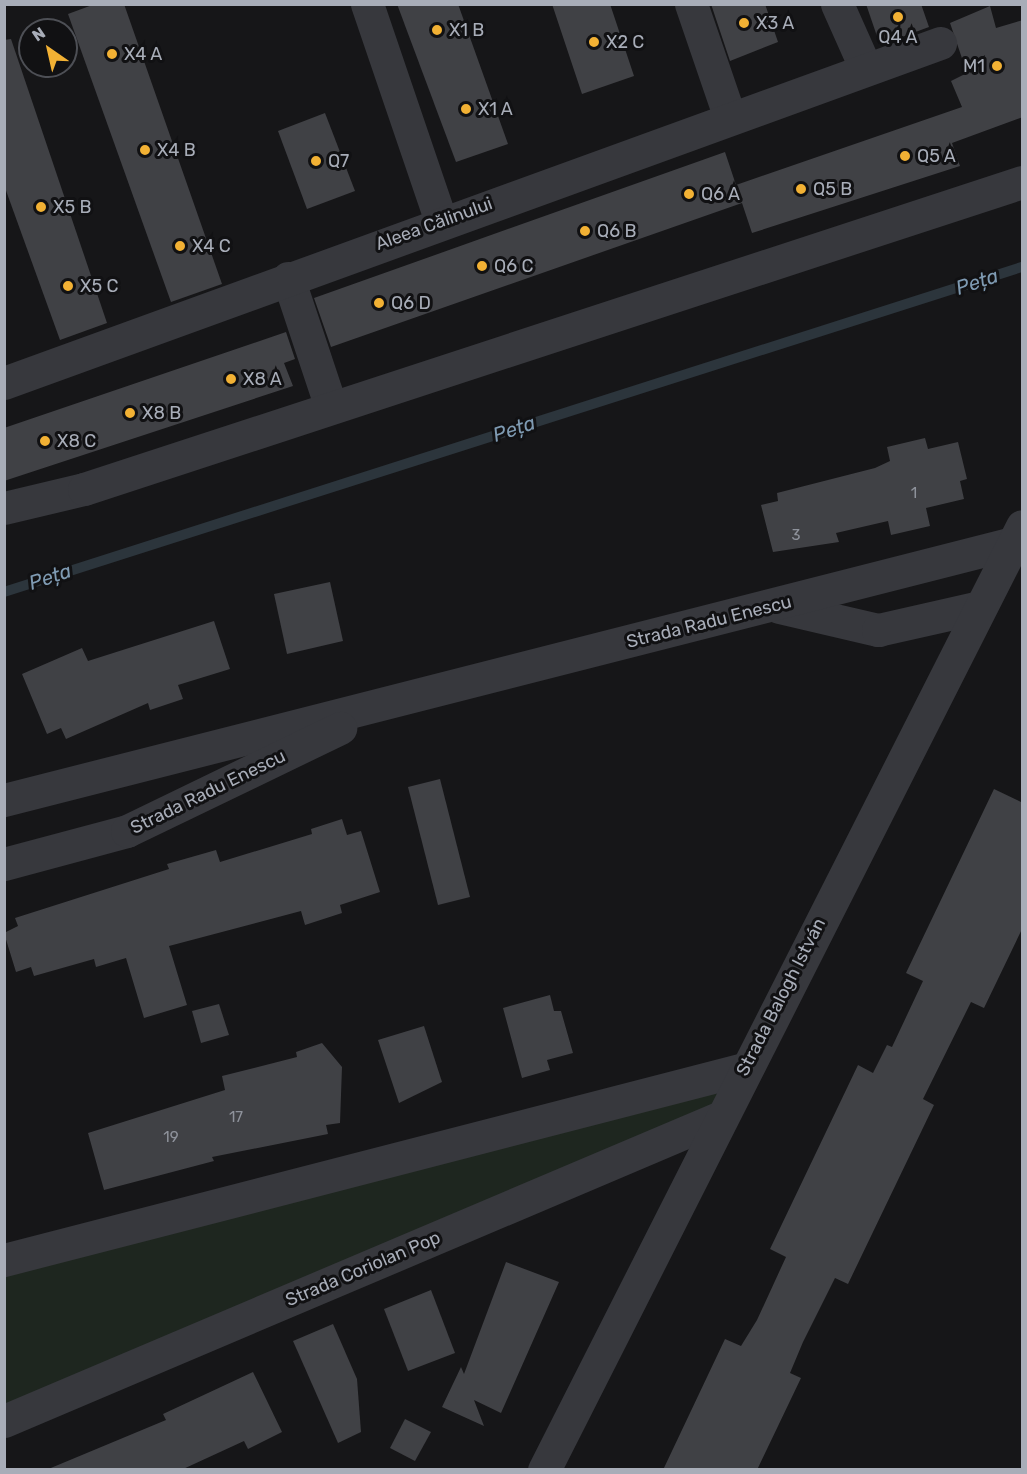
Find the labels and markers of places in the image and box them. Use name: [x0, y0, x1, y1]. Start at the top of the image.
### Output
marker: Q4 A: [891, 10, 905, 24]
place label: X3 A: [756, 12, 795, 34]
marker: X3 A: [737, 16, 751, 30]
place label: X1 B: [449, 19, 484, 41]
marker: X1 B: [430, 23, 444, 37]
place label: Q4 A: [878, 26, 918, 48]
place label: X2 C: [606, 31, 644, 53]
marker: X2 C: [587, 35, 601, 49]
place label: X4 A: [124, 43, 163, 65]
marker: X4 A: [105, 47, 119, 61]
place label: M1: [963, 55, 985, 77]
marker: M1: [990, 59, 1004, 73]
place label: X1 A: [478, 98, 513, 120]
marker: X1 A: [459, 102, 473, 116]
place label: X4 B: [157, 139, 196, 161]
marker: X4 B: [138, 143, 152, 157]
place label: Q5 A: [917, 145, 956, 167]
marker: Q5 A: [898, 149, 912, 163]
place label: Q7: [328, 150, 349, 172]
marker: Q7: [309, 154, 323, 168]
place label: Q5 B: [813, 178, 852, 200]
marker: Q5 B: [794, 182, 808, 196]
place label: Q6 A: [701, 183, 741, 205]
marker: Q6 A: [682, 187, 696, 201]
place label: X5 B: [53, 196, 92, 218]
marker: X5 B: [34, 200, 48, 214]
place label: Q6 B: [597, 220, 636, 242]
marker: Q6 B: [578, 224, 592, 238]
place label: X4 C: [192, 235, 231, 257]
marker: X4 C: [173, 239, 187, 253]
place label: Q6 C: [494, 255, 533, 277]
marker: Q6 C: [475, 259, 489, 273]
place label: X5 C: [80, 275, 118, 297]
marker: X5 C: [61, 279, 75, 293]
place label: Q6 D: [391, 292, 431, 314]
marker: Q6 D: [372, 296, 386, 310]
place label: X8 A: [243, 368, 282, 390]
marker: X8 A: [224, 372, 238, 386]
place label: X8 B: [142, 402, 181, 424]
marker: X8 B: [123, 406, 137, 420]
place label: X8 C: [57, 430, 96, 452]
marker: X8 C: [38, 434, 52, 448]

